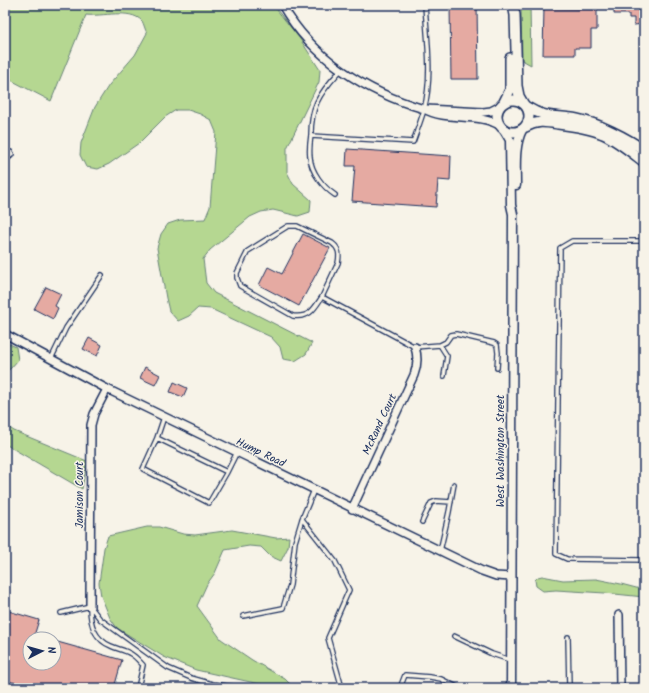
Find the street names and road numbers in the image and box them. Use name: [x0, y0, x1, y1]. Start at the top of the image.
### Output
street label: McRand Court: [358, 390, 402, 458]
street label: West Washington Street: [492, 394, 510, 507]
street label: Hump Road: [233, 433, 289, 473]
street label: Jamison Court: [71, 461, 89, 528]

